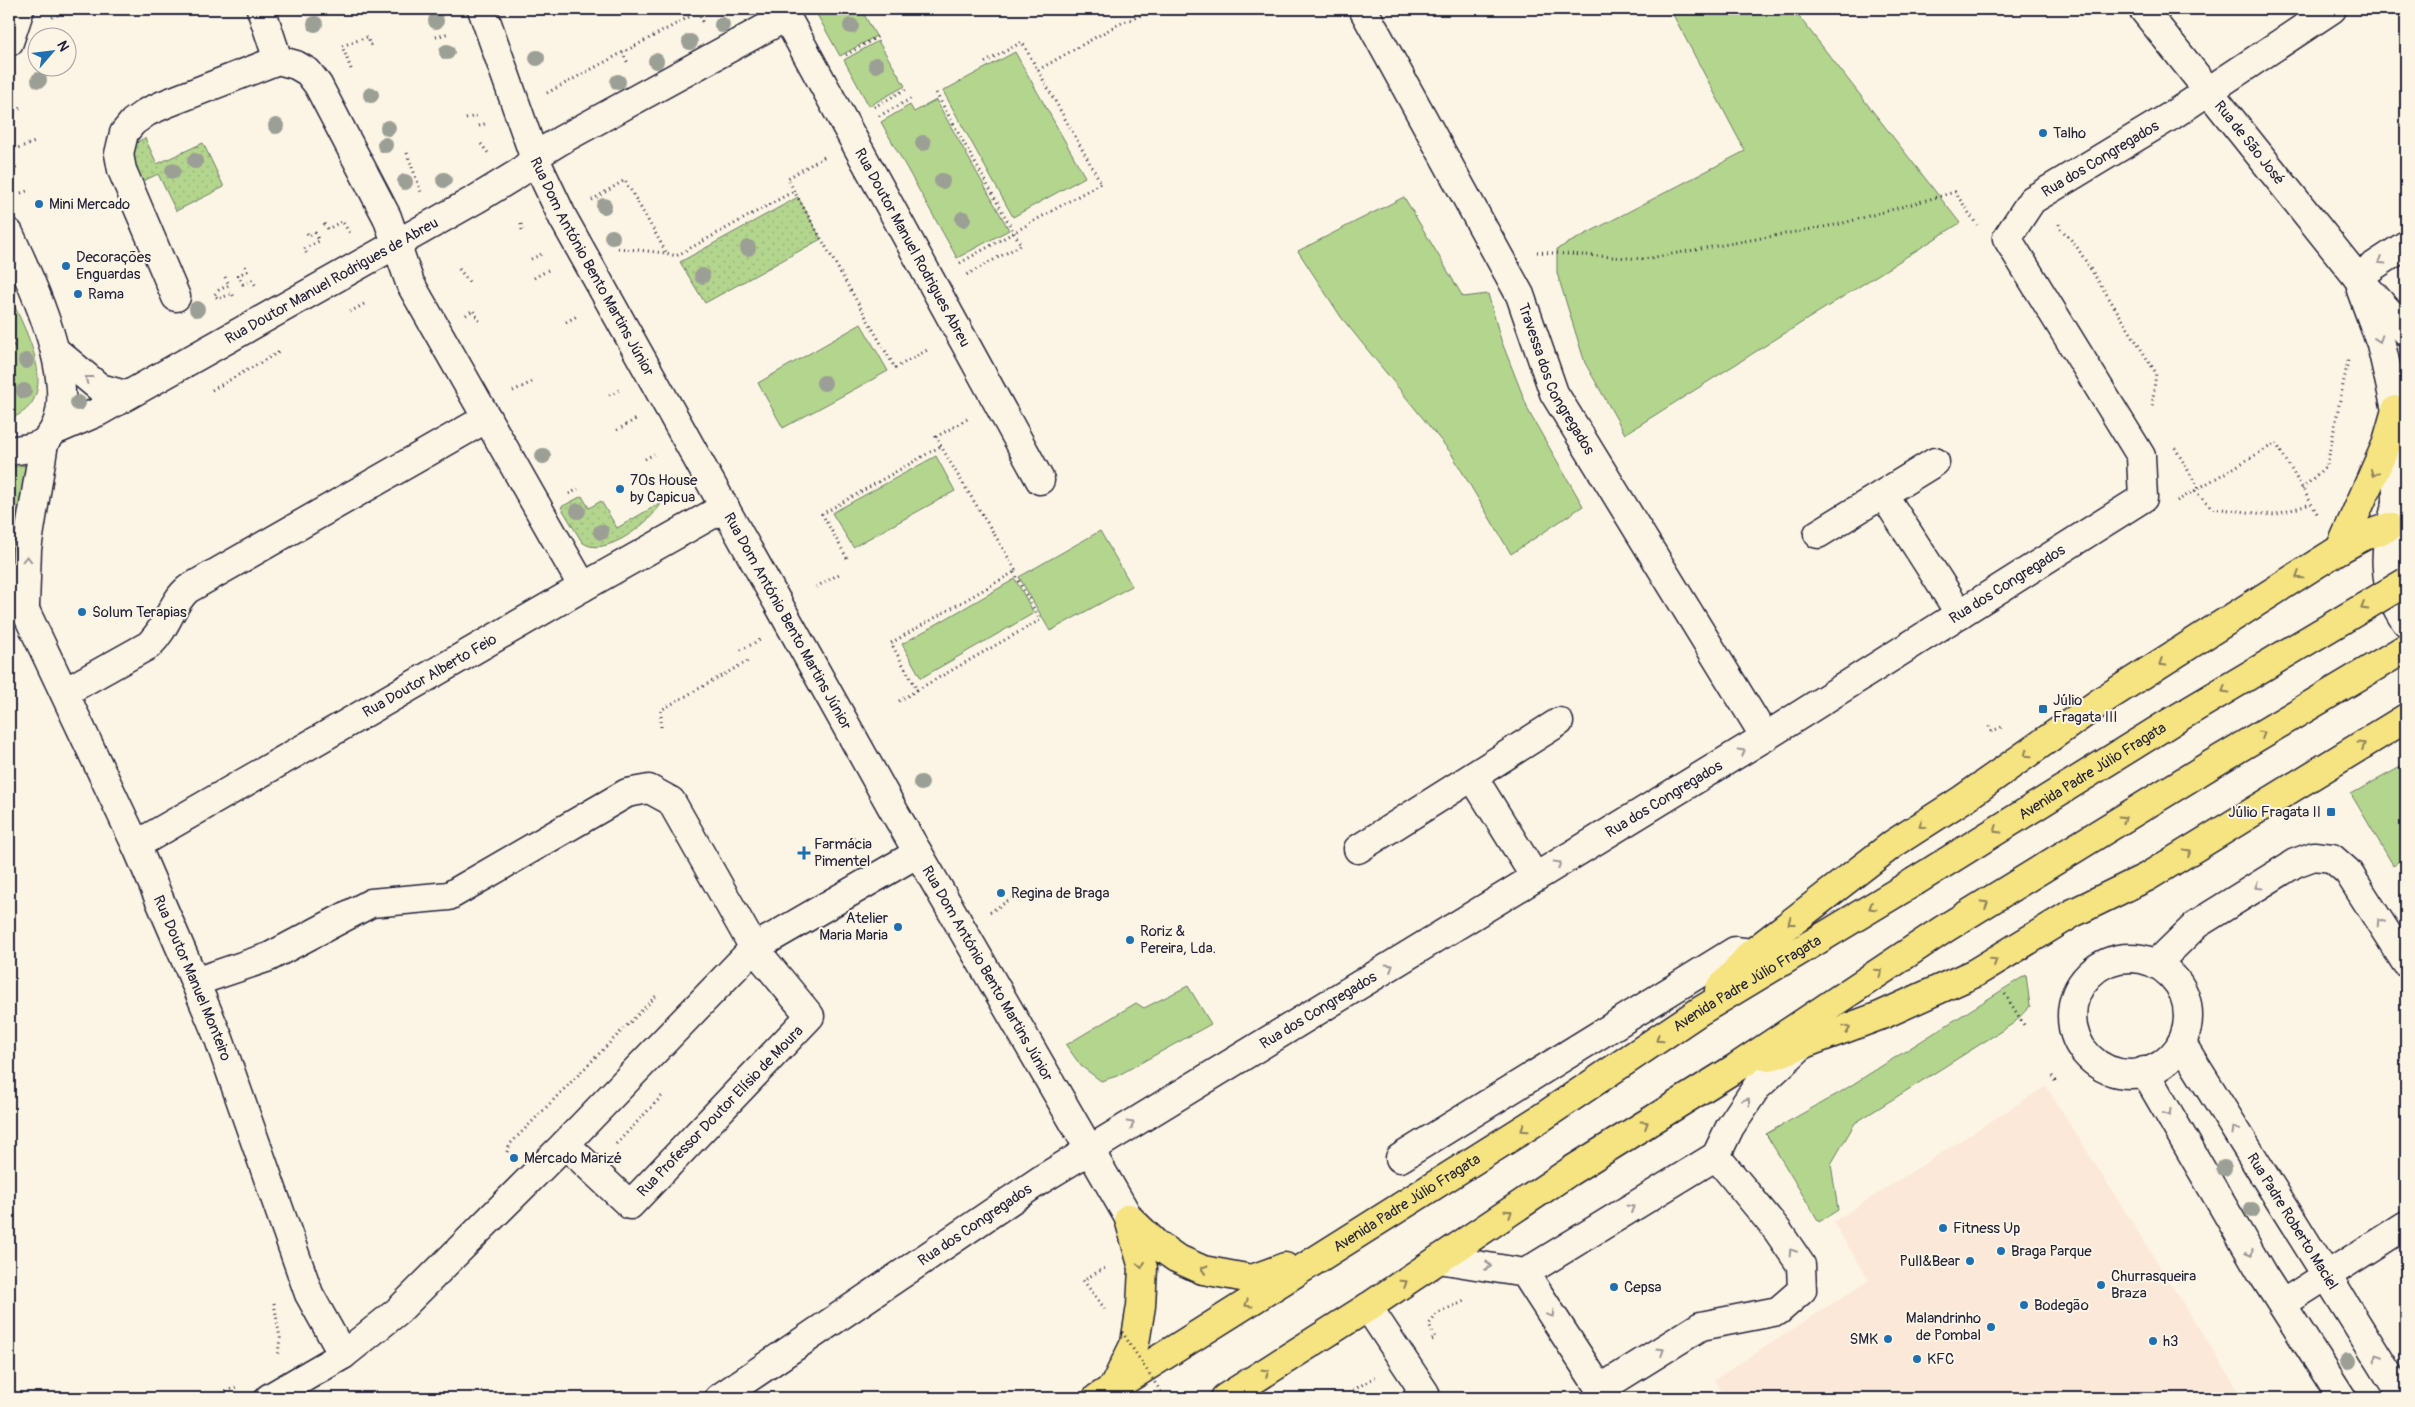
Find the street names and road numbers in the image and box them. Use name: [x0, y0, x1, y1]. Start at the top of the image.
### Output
street label: Rua de São José: [2210, 97, 2289, 189]
street label: Rua dos Congregados: [2038, 116, 2163, 202]
street label: Rua Doutor Manuel Rodrigues Abreu: [850, 145, 974, 350]
street label: Rua Dom António Bento Martins Júnior: [526, 154, 659, 380]
street label: Rua Doutor Manuel Rodrigues de Abreu: [222, 213, 442, 349]
street label: Travessa dos Congregados: [1514, 301, 1599, 459]
street label: Rua Dom António Bento Martins Júnior: [719, 509, 856, 734]
street label: Rua dos Congregados: [1946, 540, 2069, 628]
street label: Rua Doutor Alberto Feio: [359, 630, 500, 722]
street label: Avenida Padre Júlio Fragata: [2015, 718, 2170, 825]
street label: Rua dos Congregados: [1602, 756, 1726, 842]
street label: Rua Dom António Bento Martins Júnior: [918, 862, 1057, 1085]
street label: Rua Doutor Manuel Monteiro: [149, 892, 235, 1064]
street label: Avenida Padre Júlio Fragata: [1669, 931, 1825, 1036]
street label: Rua dos Congregados: [1257, 967, 1381, 1054]
street label: Rua Professor Doutor Elísio de Moura: [633, 1022, 807, 1201]
street label: Avenida Padre Júlio Fragata: [1330, 1150, 1484, 1257]
street label: Rua Padre Roberto Maciel: [2242, 1150, 2342, 1293]
street label: Rua dos Congregados: [914, 1179, 1036, 1270]

